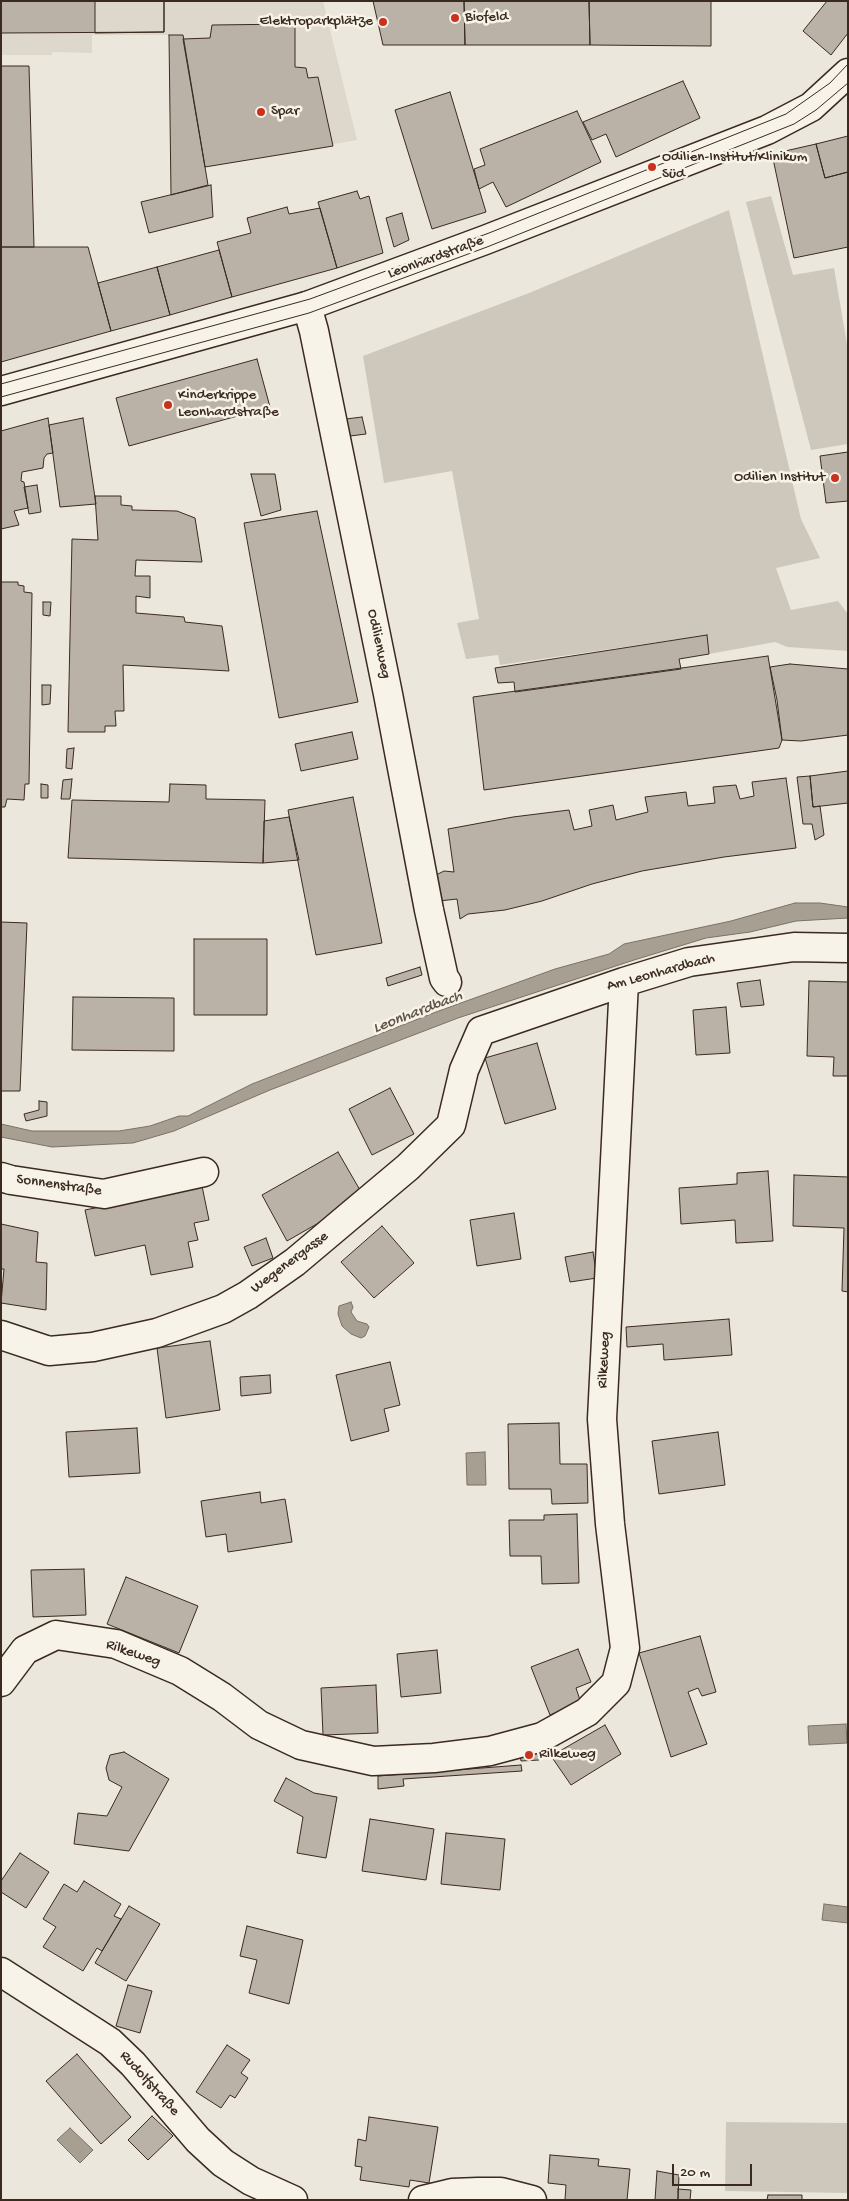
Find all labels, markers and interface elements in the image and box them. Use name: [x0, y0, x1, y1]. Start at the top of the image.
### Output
place label: Biofeld: [465, 9, 508, 27]
marker: Biofeld: [449, 12, 461, 24]
place label: Elektroparkplätze: [260, 13, 373, 31]
marker: Elektroparkplätze: [377, 16, 389, 28]
place label: Spar: [271, 103, 299, 121]
marker: Spar: [255, 106, 267, 118]
place label: Odilien-Institut/Klinikum Süd: [662, 149, 807, 184]
marker: Odilien-Institut/Klinikum Süd: [646, 161, 658, 173]
street label: Leonhardstraße: [386, 232, 486, 284]
place label: Kinderkrippe Leonhardstraße: [178, 387, 279, 422]
marker: Kinderkrippe Leonhardstraße: [162, 399, 174, 411]
place label: Odilien Institut: [734, 469, 825, 487]
marker: Odilien Institut: [829, 472, 841, 484]
street label: Odilienweg: [362, 608, 394, 680]
street label: Am Leonhardbach: [605, 950, 717, 996]
water label: Leonhardbach: [371, 987, 465, 1039]
street label: Sonnenstraße: [15, 1171, 103, 1201]
street label: Wegenergasse: [248, 1228, 332, 1298]
street label: Rilkeweg: [595, 1331, 615, 1389]
street label: Rilkeweg: [103, 1636, 163, 1672]
place label: Rilkeweg: [539, 1746, 596, 1764]
marker: Rilkeweg: [523, 1749, 535, 1761]
street label: Rudolfstraße: [115, 2048, 183, 2120]
scale bar: [674, 2154, 754, 2186]
text: 20 m: [680, 2164, 710, 2182]

